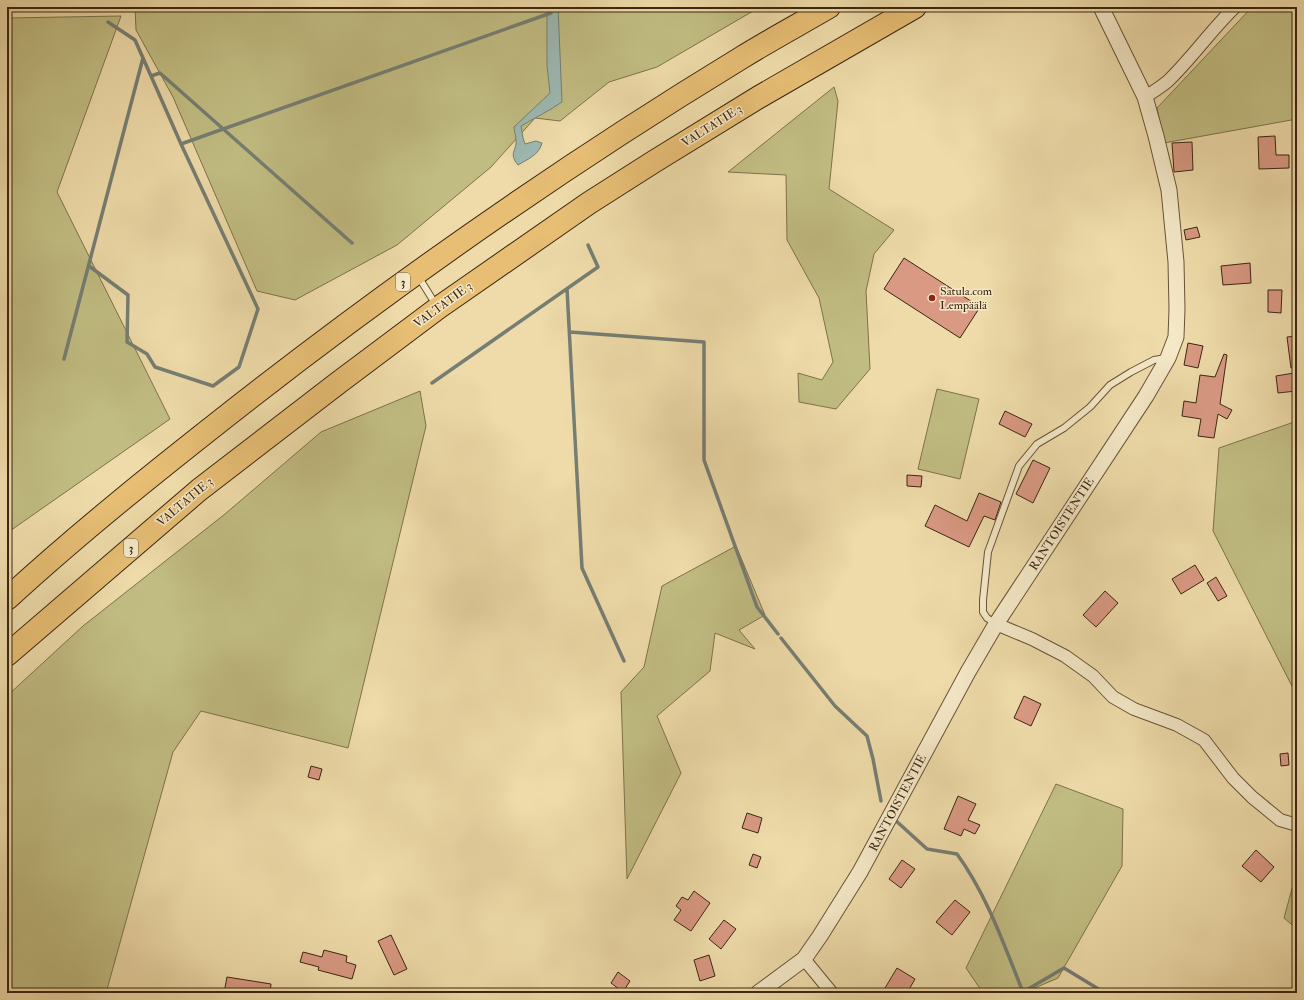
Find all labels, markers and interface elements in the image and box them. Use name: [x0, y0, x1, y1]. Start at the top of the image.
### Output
street label: VALTATIE 3: [679, 101, 745, 151]
road number: 3: [396, 273, 410, 291]
street label: VALTATIE 3: [411, 279, 475, 331]
place label: Satula.com Lempäälä: [940, 284, 993, 313]
marker: Satula.com Lempäälä: [927, 293, 937, 303]
street label: VALTATIE 3: [154, 474, 216, 530]
street label: RANTOISTENTIE: [1026, 474, 1098, 573]
road number: 3: [124, 539, 138, 557]
street label: RANTOISTENTIE: [866, 752, 930, 854]

